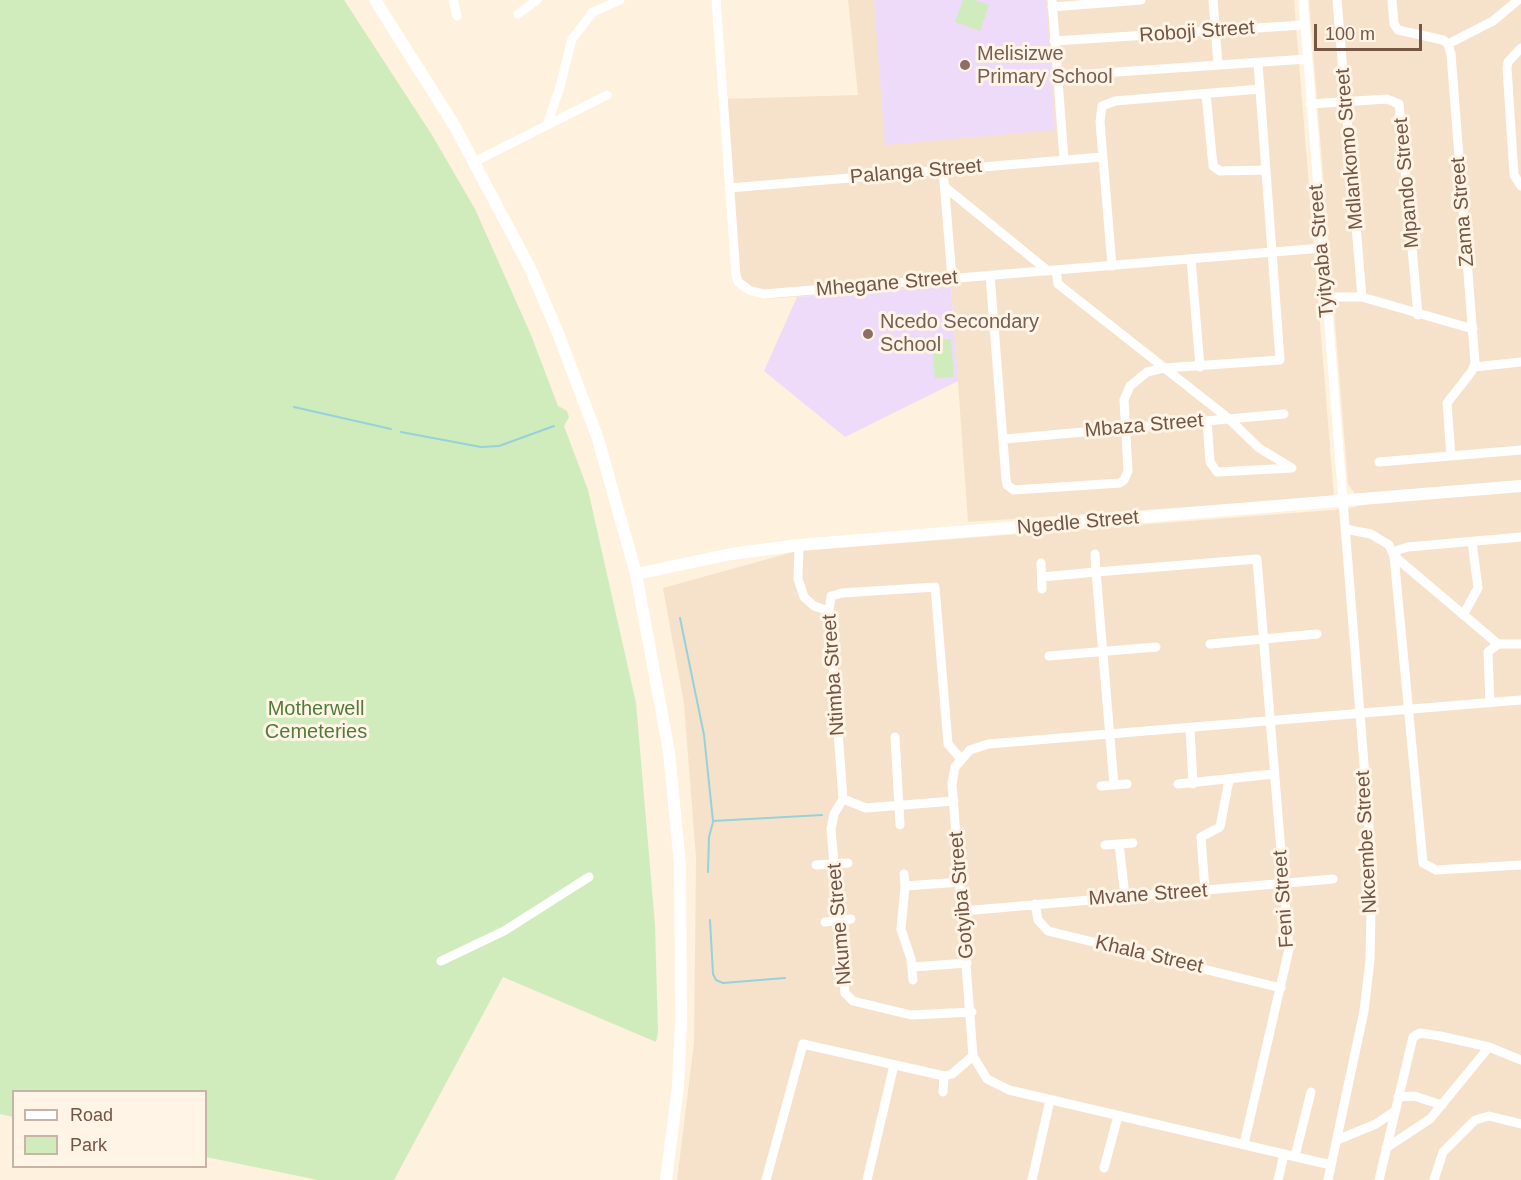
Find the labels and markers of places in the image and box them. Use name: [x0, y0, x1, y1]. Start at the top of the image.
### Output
place label: Melisizwe Primary School: [977, 42, 1113, 89]
marker: Melisizwe Primary School: [958, 58, 972, 72]
place label: Ncedo Secondary School: [880, 310, 1039, 357]
marker: Ncedo Secondary School: [861, 327, 875, 341]

